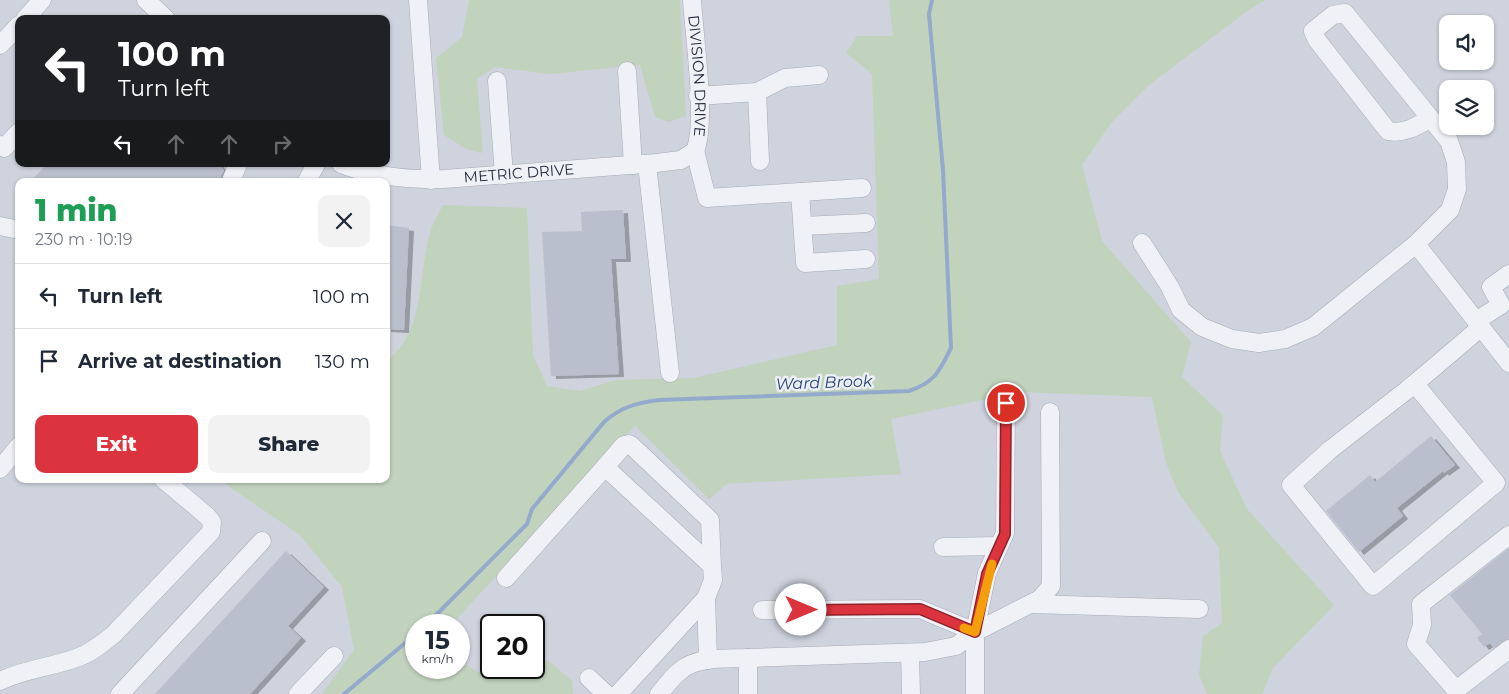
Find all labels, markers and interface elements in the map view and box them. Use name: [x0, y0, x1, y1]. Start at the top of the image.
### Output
street label: DIVISION DRIVE: [684, 14, 710, 138]
map controls: [1439, 15, 1494, 135]
button: sound: [1439, 15, 1494, 70]
text: 100 m: [118, 32, 226, 75]
icon: left: [35, 35, 100, 100]
text: Turn left: [118, 75, 210, 102]
button: layers: [1439, 80, 1494, 135]
icon: left: [109, 130, 137, 158]
icon: ahead: [162, 130, 190, 158]
icon: ahead: [215, 130, 243, 158]
icon: right: [268, 130, 296, 158]
street label: METRIC DRIVE: [463, 159, 575, 186]
text: 1 min: [35, 192, 118, 229]
button: close: [318, 195, 370, 247]
text: 230 m · 10:19: [35, 230, 133, 249]
icon: left: [35, 282, 63, 310]
text: Turn left: [78, 285, 163, 308]
text: 100 m: [313, 285, 370, 308]
icon: arrive: [35, 347, 63, 375]
text: Arrive at destination: [78, 350, 282, 373]
text: 130 m: [315, 350, 370, 373]
water label: Ward Brook: [775, 371, 874, 394]
pin: [985, 382, 1027, 424]
icon: arrive: [992, 389, 1020, 417]
button: Exit: [35, 415, 198, 473]
button: Share: [208, 415, 370, 473]
position arrow: [774, 583, 826, 635]
speed limit sign: 20: [480, 614, 545, 679]
text: 15: [425, 625, 450, 655]
text: km/h: [421, 651, 454, 666]

